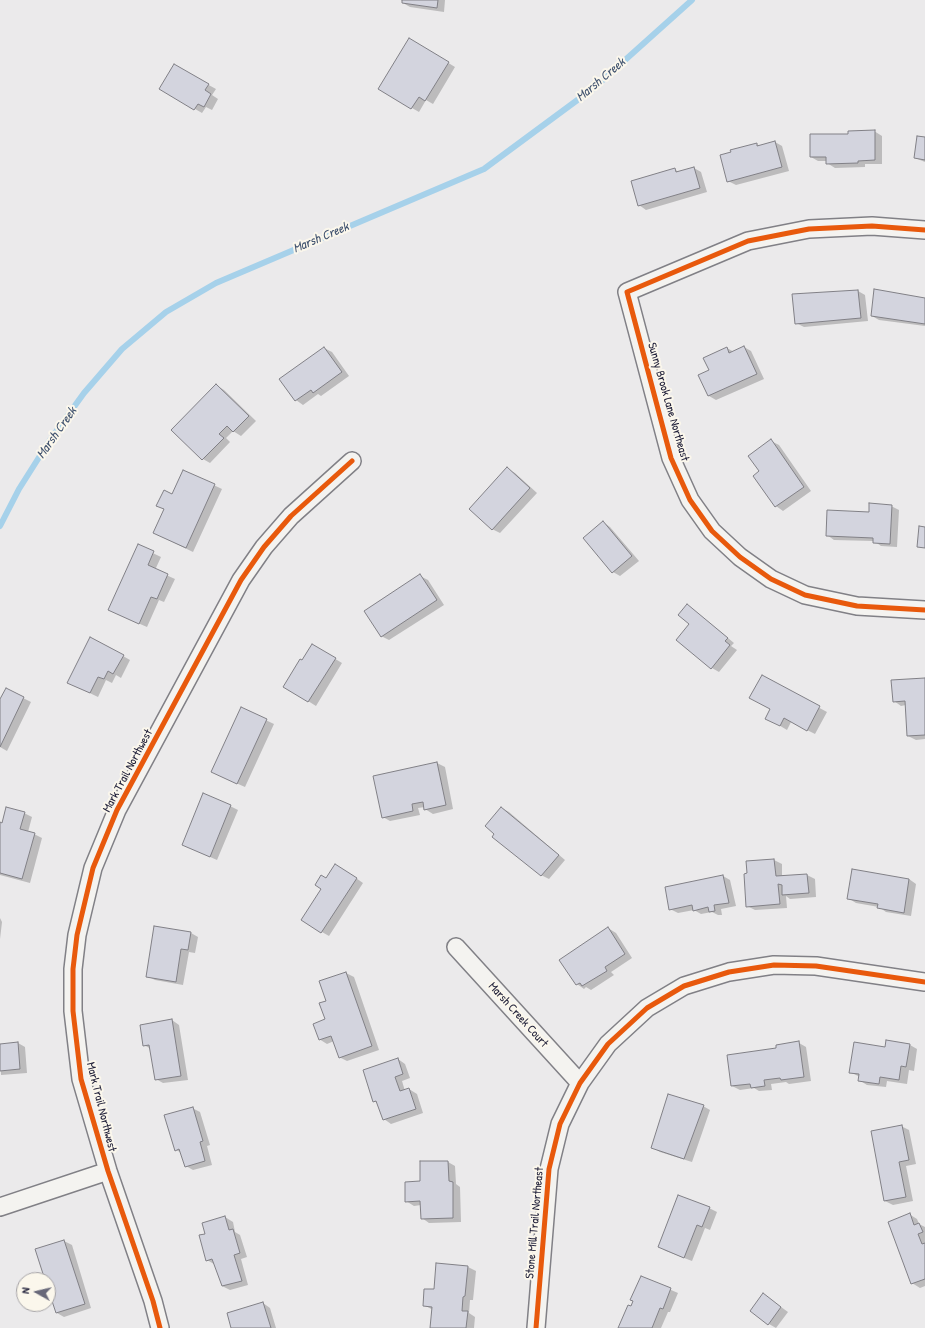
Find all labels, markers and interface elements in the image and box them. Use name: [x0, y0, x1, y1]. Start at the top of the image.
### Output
water label: Marsh Creek: [573, 55, 629, 105]
water label: Marsh Creek: [291, 219, 351, 257]
street label: Sunny Brook Lane Northeast: [644, 341, 692, 463]
water label: Marsh Creek: [34, 404, 80, 462]
street label: Mark Trail Northwest: [100, 727, 156, 815]
street label: Marsh Creek Court: [485, 980, 551, 1050]
street label: Mark Trail Northwest: [83, 1061, 119, 1153]
street label: Stone Mill Trail Northeast: [523, 1167, 547, 1279]
north arrow: [16, 1272, 56, 1312]
text: N: [18, 1287, 32, 1294]

